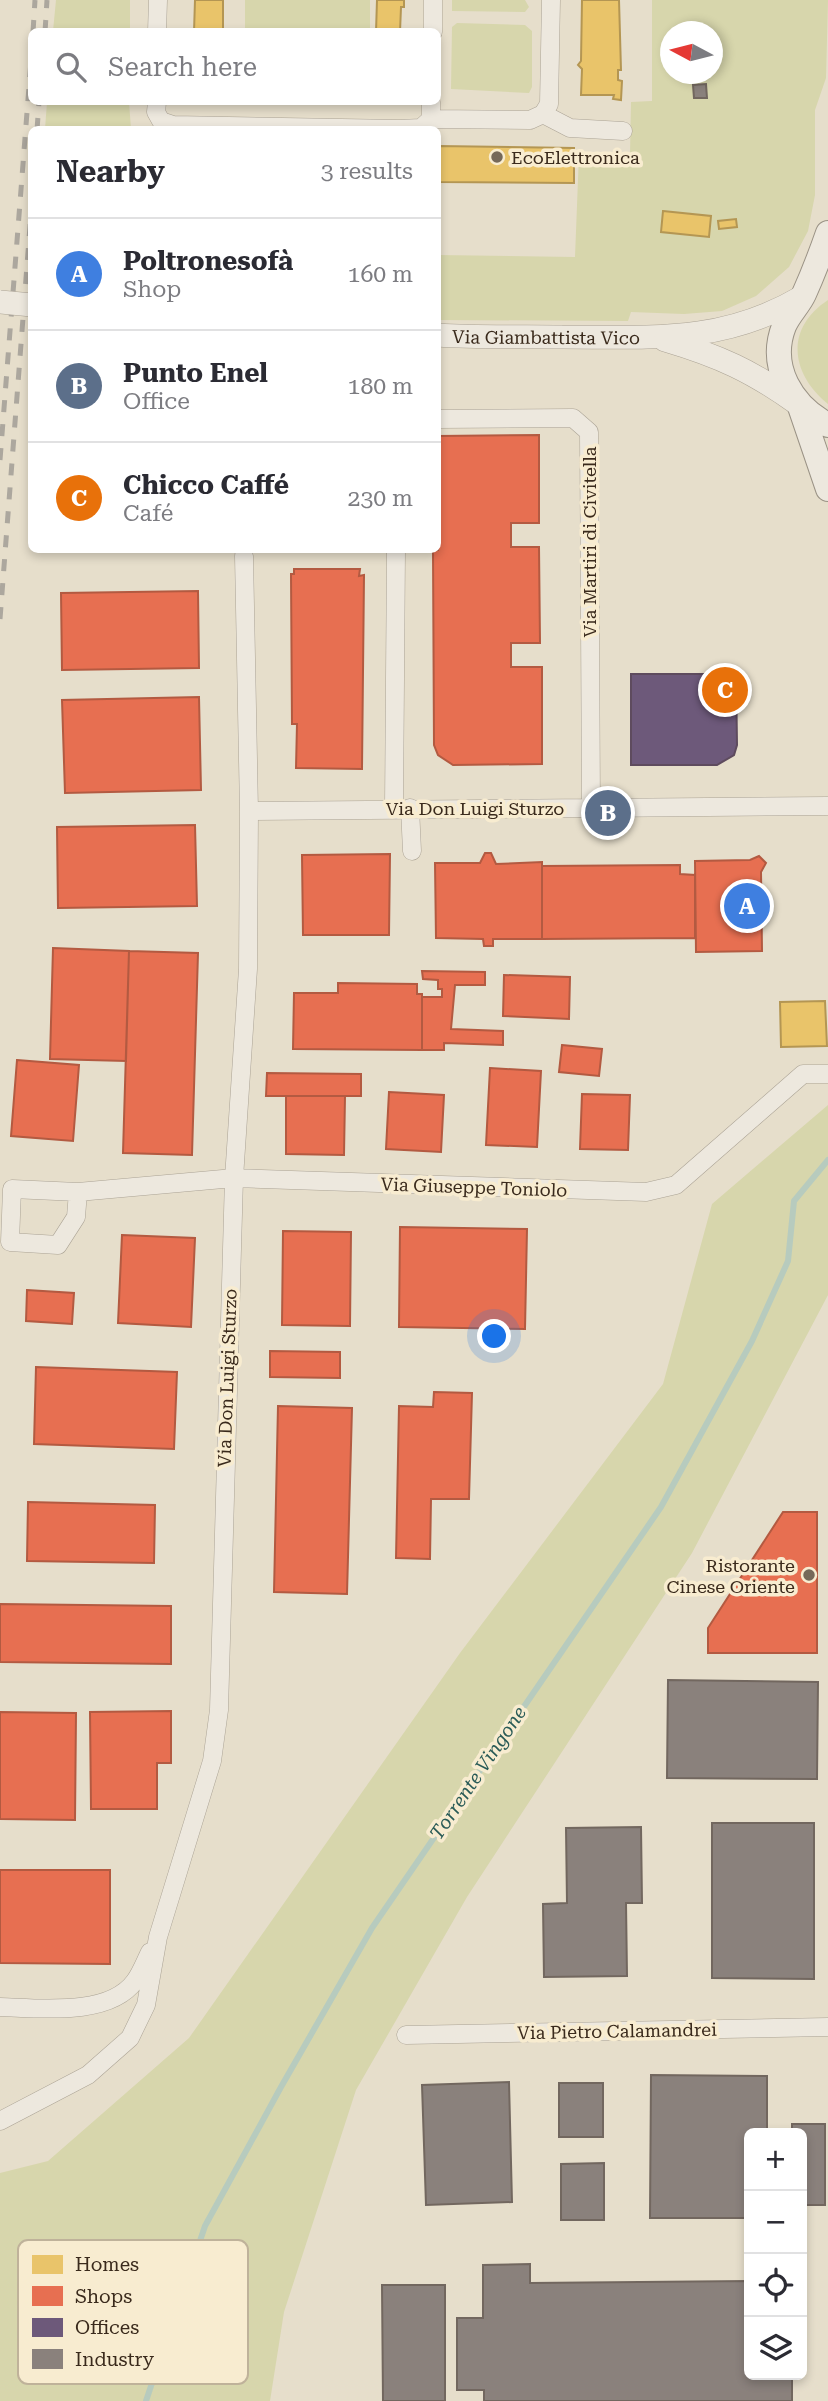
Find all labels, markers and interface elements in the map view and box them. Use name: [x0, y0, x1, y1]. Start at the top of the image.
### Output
north arrow: [660, 21, 723, 84]
search box: [28, 28, 441, 105]
icon: search: [52, 48, 90, 86]
text: Search here: [108, 52, 257, 82]
place label: EcoElettronica: [511, 147, 640, 168]
marker: EcoElettronica: [489, 149, 505, 165]
text: Nearby: [56, 154, 165, 189]
text: 3 results: [321, 158, 413, 185]
text: Poltronesofà: [123, 246, 293, 276]
text: A: [71, 261, 87, 288]
text: 160 m: [348, 261, 413, 288]
text: Shop: [123, 276, 181, 303]
street label: Via Giambattista Vico: [452, 325, 640, 348]
text: Punto Enel: [123, 358, 268, 388]
text: B: [71, 373, 87, 400]
text: 180 m: [348, 373, 413, 400]
text: Office: [123, 388, 190, 415]
street label: Via Martiri di Civitella: [579, 446, 600, 638]
text: Chicco Caffé: [123, 470, 289, 500]
text: C: [71, 485, 87, 512]
text: 230 m: [348, 485, 413, 512]
text: Café: [123, 500, 173, 527]
pin: C: [702, 664, 748, 716]
pin: B: [585, 787, 631, 839]
street label: Via Don Luigi Sturzo: [386, 798, 564, 819]
pin: A: [724, 880, 770, 932]
street label: Via Giuseppe Toniolo: [380, 1173, 568, 1201]
street label: Via Don Luigi Sturzo: [213, 1288, 241, 1468]
your location: [477, 1319, 511, 1353]
place label: Ristorante Cinese Oriente: [666, 1555, 795, 1597]
marker: Ristorante Cinese Oriente: [801, 1567, 817, 1583]
water label: Torrente Vingone: [425, 1702, 531, 1844]
street label: Via Pietro Calamandrei: [517, 2019, 717, 2043]
map controls: [744, 2128, 807, 2380]
button: +: [744, 2128, 807, 2191]
button: −: [744, 2191, 807, 2254]
legend: [18, 2240, 248, 2384]
text: Homes: [75, 2253, 139, 2276]
button: locate: [744, 2254, 807, 2317]
text: Shops: [75, 2285, 132, 2308]
text: Offices: [75, 2316, 139, 2339]
button: layers: [744, 2317, 807, 2380]
text: Industry: [75, 2348, 155, 2371]

